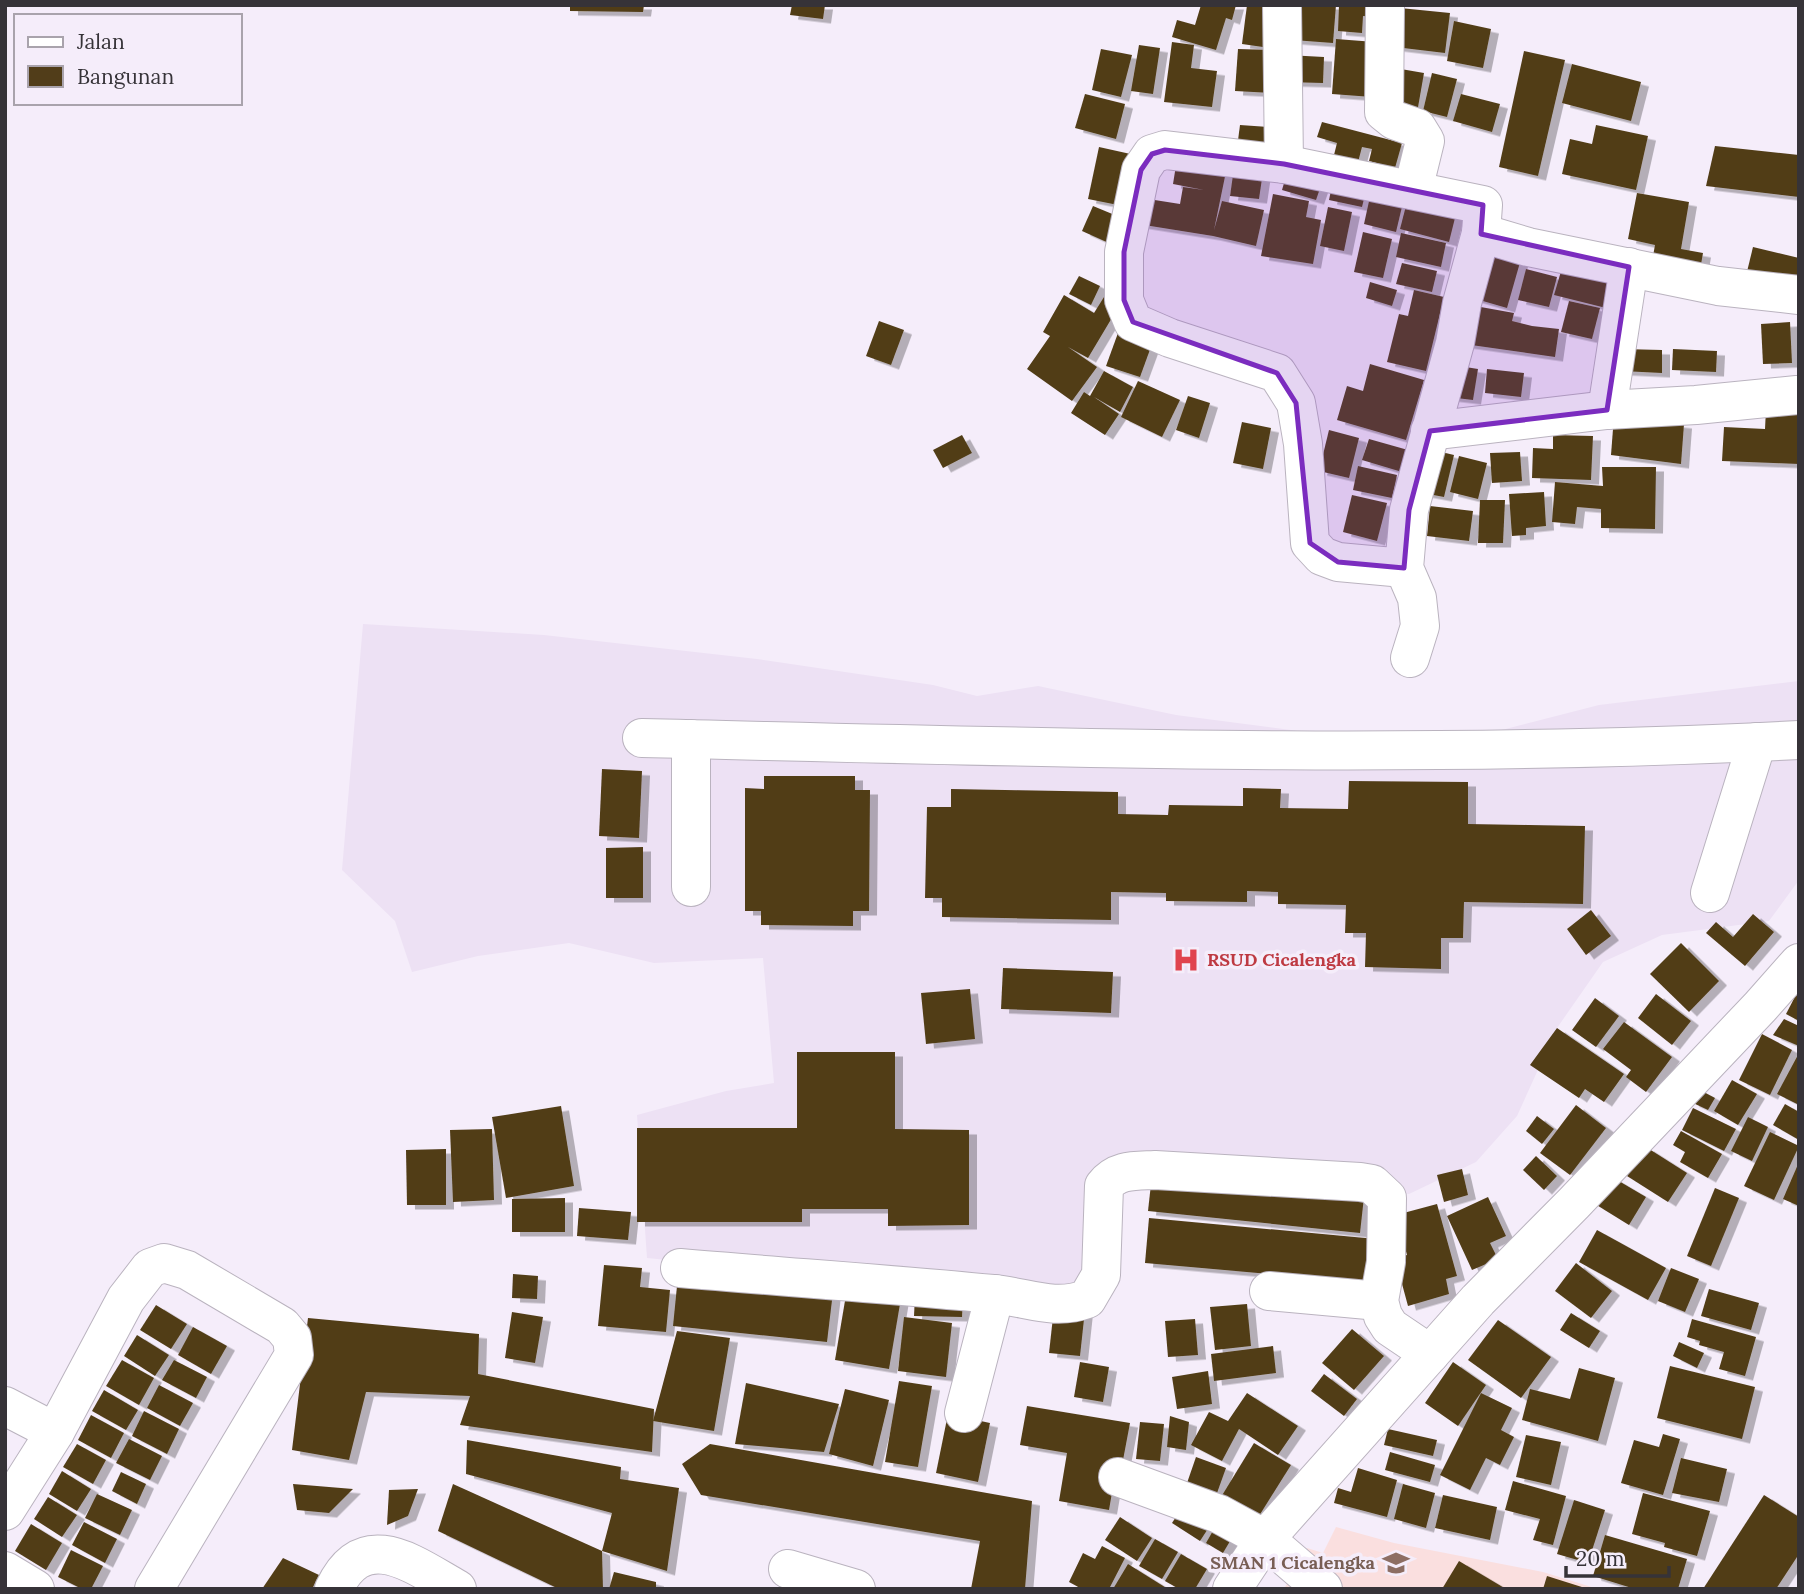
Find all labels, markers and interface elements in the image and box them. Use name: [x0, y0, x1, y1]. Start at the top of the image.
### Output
legend: [14, 14, 242, 105]
text: Jalan: [76, 28, 125, 55]
text: Bangunan: [77, 63, 174, 90]
hospital icon: RSUD Cicalengka: [1171, 945, 1201, 975]
place label: RSUD Cicalengka: [1207, 948, 1357, 971]
scale bar: [1566, 1534, 1669, 1578]
text: 20 m: [1576, 1545, 1625, 1572]
school or university icon: SMAN 1 Cicalengka: [1381, 1548, 1411, 1578]
place label: SMAN 1 Cicalengka: [1210, 1551, 1376, 1574]

